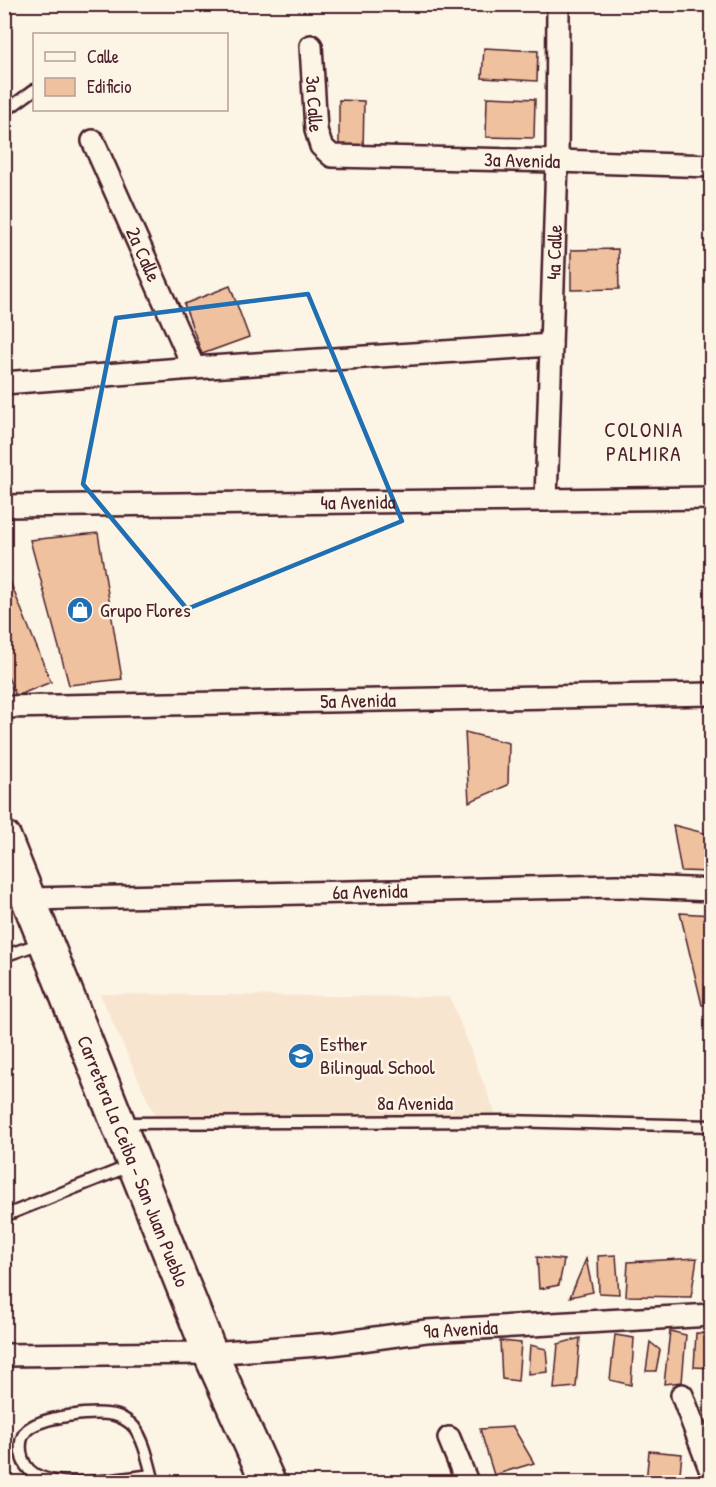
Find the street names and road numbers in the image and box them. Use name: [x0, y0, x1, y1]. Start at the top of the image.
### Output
street label: 3a Calle: [300, 75, 330, 133]
street label: 3a Avenida: [484, 145, 561, 174]
street label: 2a Calle: [120, 222, 168, 286]
street label: 4a Calle: [539, 224, 568, 280]
street label: 4a Avenida: [320, 488, 396, 515]
street label: 5a Avenida: [320, 686, 396, 714]
street label: 6a Avenida: [332, 877, 408, 905]
street label: Carretera La Ceiba - San Juan Pueblo: [71, 1031, 196, 1291]
street label: 8a Avenida: [377, 1089, 453, 1116]
street label: 9a Avenida: [423, 1313, 499, 1344]

